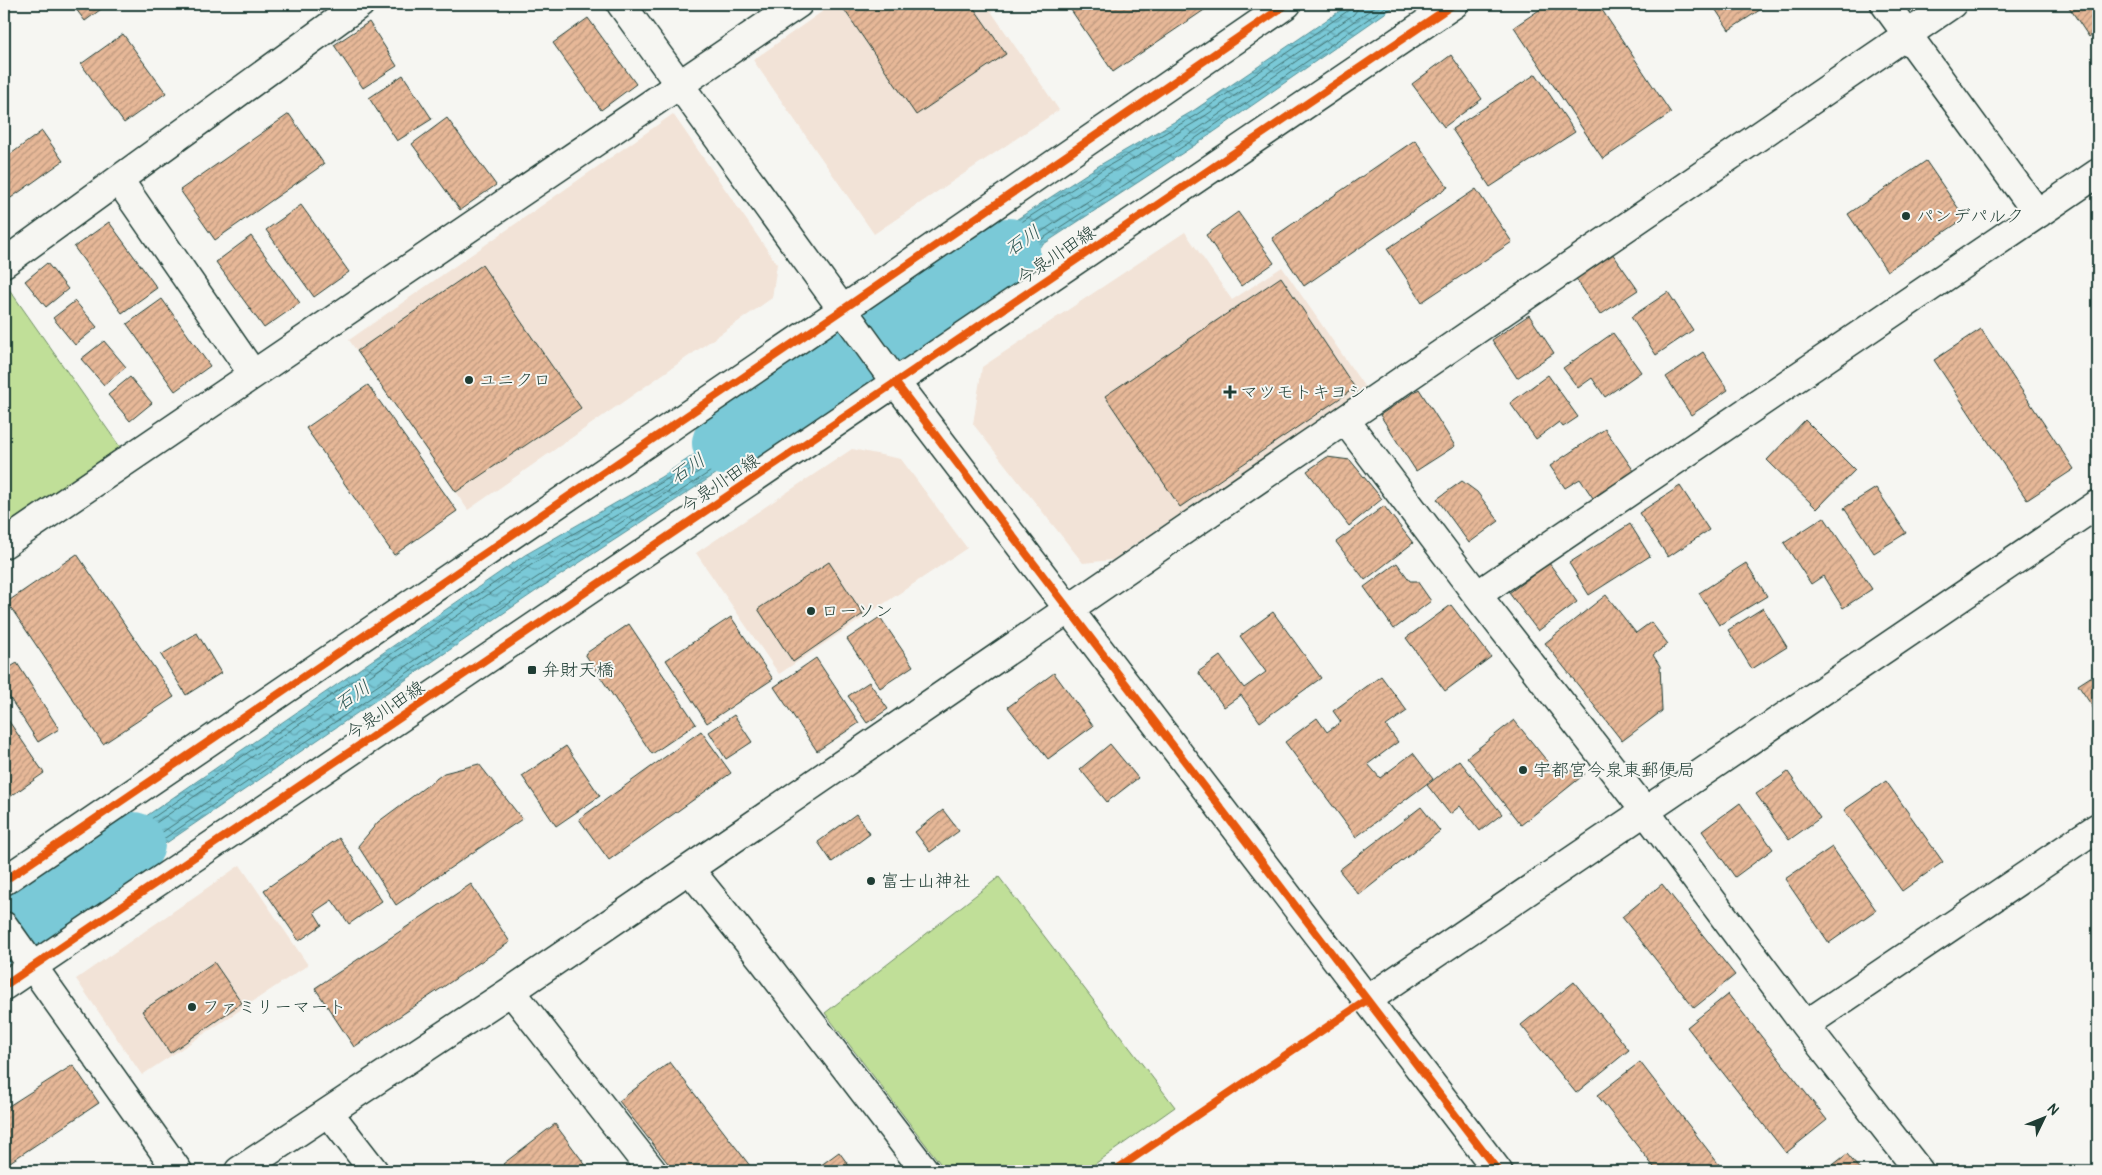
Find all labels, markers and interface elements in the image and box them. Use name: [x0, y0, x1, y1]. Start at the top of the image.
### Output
place label: パンデパルク: [1916, 205, 2024, 228]
marker: パンデパルク: [1900, 210, 1912, 222]
water label: 石川: [1000, 220, 1045, 261]
street label: 今泉川田線: [1013, 221, 1100, 290]
place label: ユニクロ: [479, 369, 551, 392]
marker: ユニクロ: [463, 374, 475, 386]
place label: マツモトキヨシ: [1240, 381, 1366, 404]
marker: マツモトキヨシ: [1224, 386, 1236, 398]
water label: 石川: [665, 448, 710, 489]
street label: 今泉川田線: [677, 449, 764, 518]
place label: ローソン: [821, 600, 893, 623]
marker: ローソン: [805, 605, 817, 617]
place label: 弁財天橋: [542, 659, 614, 682]
marker: 弁財天橋: [526, 664, 538, 676]
water label: 石川: [330, 675, 375, 716]
street label: 今泉川田線: [342, 676, 429, 745]
place label: 宇都宮今泉東郵便局: [1533, 759, 1695, 782]
marker: 宇都宮今泉東郵便局: [1517, 764, 1529, 776]
place label: 富士山神社: [881, 870, 971, 893]
marker: 富士山神社: [865, 875, 877, 887]
place label: ファミリーマート: [202, 996, 346, 1019]
marker: ファミリーマート: [186, 1001, 198, 1013]
north arrow: [2020, 1092, 2070, 1142]
text: N: [2044, 1100, 2063, 1119]

